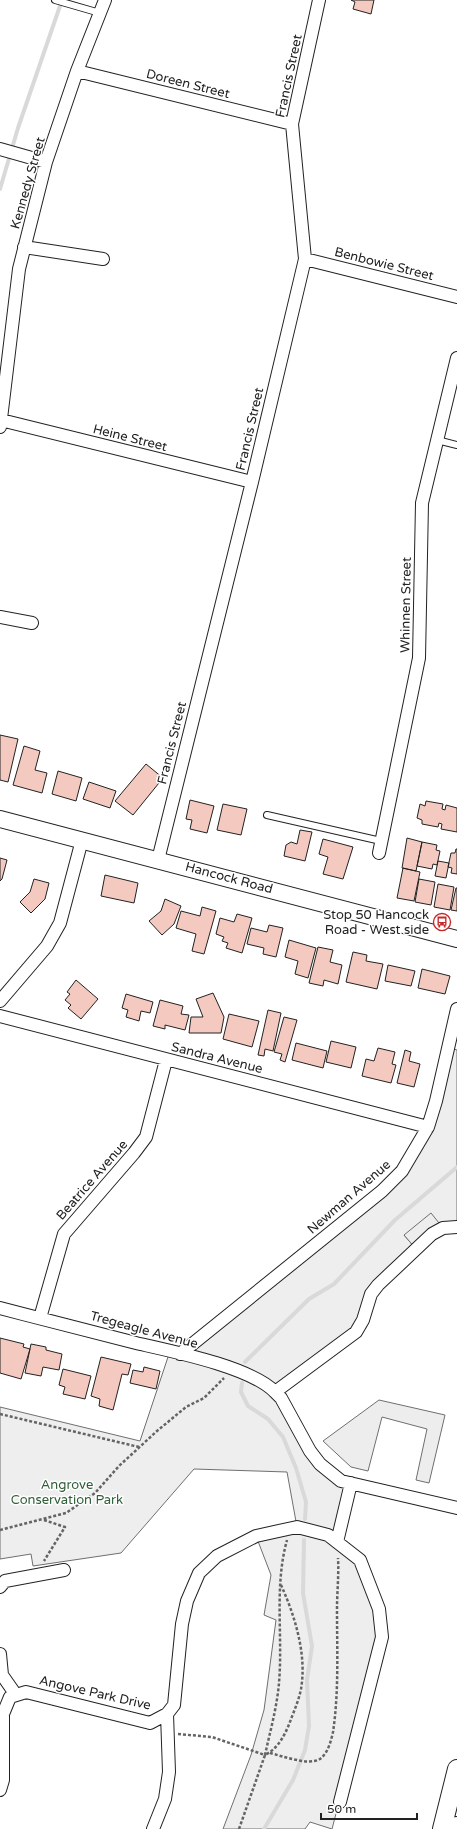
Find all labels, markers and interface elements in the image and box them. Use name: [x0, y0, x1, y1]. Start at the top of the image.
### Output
street label: Francis Street: [272, 33, 306, 119]
street label: Doreen Street: [145, 66, 231, 102]
street label: Kennedy Street: [7, 135, 49, 231]
street label: Benbowie Street: [333, 244, 435, 284]
street label: Francis Street: [233, 386, 267, 472]
street label: Heine Street: [91, 421, 169, 455]
street label: Whinnen Street: [397, 557, 415, 653]
street label: Francis Street: [154, 700, 190, 786]
street label: Hancock Road: [184, 859, 274, 897]
place label: Stop 50 Hancock Road - West side: [323, 907, 429, 938]
bus stop icon: Stop 50 Hancock Road - West side: [432, 912, 452, 932]
street label: Sandra Avenue: [170, 1039, 264, 1077]
street label: Beatrice Avenue: [53, 1137, 131, 1223]
street label: Newman Avenue: [304, 1157, 394, 1237]
street label: Tregeagle Avenue: [88, 1308, 200, 1352]
park label: Angrove Conservation Park: [11, 1477, 123, 1508]
street label: Angove Park Drive: [38, 1672, 152, 1714]
scale bar: [321, 1795, 417, 1821]
text: 50 m: [327, 1802, 356, 1816]

